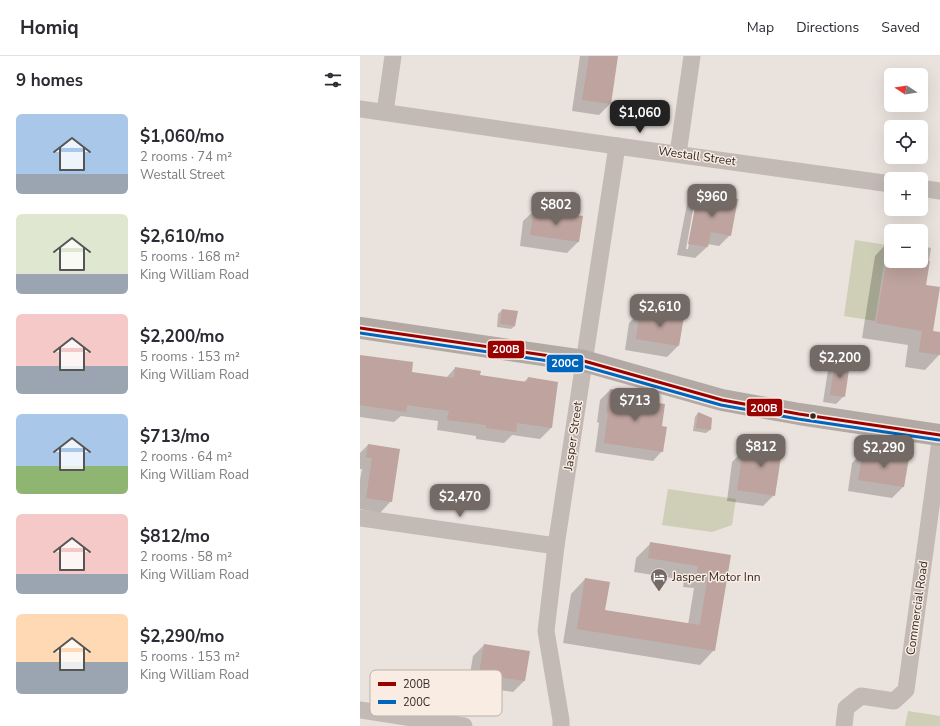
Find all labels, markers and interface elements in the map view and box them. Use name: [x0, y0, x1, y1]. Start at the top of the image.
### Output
text: Homiq: [20, 15, 79, 41]
text: Map: [747, 18, 774, 37]
text: Directions: [796, 18, 859, 37]
text: Saved: [881, 18, 920, 37]
north arrow: [884, 68, 928, 112]
map controls: [884, 68, 928, 268]
text: 9 homes: [16, 69, 83, 92]
icon: filters: [322, 69, 344, 91]
pin: $1,060: [607, 100, 673, 134]
text: $1,060: [619, 104, 661, 122]
button: locate: [884, 120, 928, 164]
text: $1,060/mo: [140, 125, 224, 148]
icon: home: [48, 130, 96, 178]
street label: Westall Street: [657, 143, 738, 169]
text: 2 rooms · 74 m²: [140, 148, 232, 166]
text: Westall Street: [140, 166, 225, 184]
button: +: [884, 172, 928, 216]
pin: $960: [688, 184, 736, 218]
text: $960: [696, 188, 728, 206]
pin: $802: [532, 192, 580, 226]
text: $802: [540, 196, 572, 214]
button: −: [884, 224, 928, 268]
text: $2,610/mo: [140, 225, 224, 248]
icon: home: [48, 230, 96, 278]
text: 5 rooms · 168 m²: [140, 248, 240, 266]
text: King William Road: [140, 266, 249, 284]
pin: $2,610: [627, 294, 693, 328]
text: $2,610: [639, 298, 681, 316]
text: $2,200/mo: [140, 325, 224, 348]
icon: home: [48, 330, 96, 378]
line badge: 200B: [487, 340, 525, 359]
text: 200B: [492, 342, 520, 357]
pin: $2,200: [807, 345, 873, 379]
text: 5 rooms · 153 m²: [140, 348, 240, 366]
text: $2,200: [819, 349, 861, 367]
line badge: 200C: [546, 354, 584, 373]
text: 200C: [551, 356, 579, 371]
text: King William Road: [140, 366, 249, 384]
pin: $713: [611, 388, 659, 422]
text: $713: [619, 392, 651, 410]
line badge: 200B: [746, 398, 783, 417]
street label: Jasper Street: [560, 400, 586, 473]
text: 200B: [750, 401, 778, 416]
unlabelled marker: [808, 411, 818, 421]
text: $713/mo: [140, 425, 210, 448]
icon: home: [48, 430, 96, 478]
pin: $812: [737, 434, 785, 468]
pin: $2,290: [851, 435, 917, 469]
text: $812: [745, 438, 777, 456]
text: $2,290: [863, 439, 905, 457]
text: 2 rooms · 64 m²: [140, 448, 232, 466]
text: King William Road: [140, 466, 249, 484]
pin: $2,470: [427, 484, 493, 518]
text: $2,470: [439, 488, 481, 506]
text: $812/mo: [140, 525, 210, 548]
icon: home: [48, 530, 96, 578]
text: 2 rooms · 58 m²: [140, 548, 232, 566]
street label: Commercial Road: [902, 560, 932, 656]
text: King William Road: [140, 566, 249, 584]
hotel icon: Jasper Motor Inn: [649, 567, 669, 592]
place label: Jasper Motor Inn: [671, 569, 761, 585]
text: $2,290/mo: [140, 625, 224, 648]
icon: home: [48, 630, 96, 678]
text: 5 rooms · 153 m²: [140, 648, 240, 666]
text: King William Road: [140, 666, 249, 684]
legend: [370, 670, 502, 716]
text: 200B: [403, 677, 430, 692]
text: 200C: [403, 695, 430, 710]

